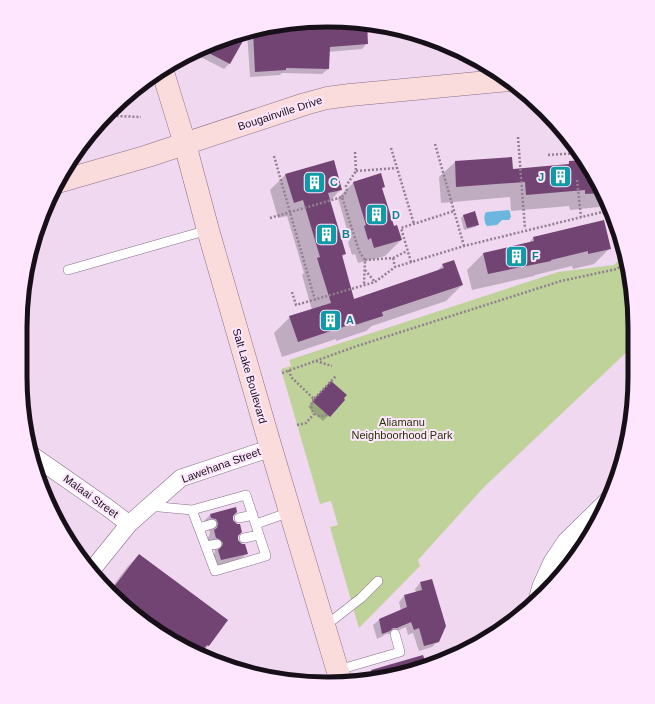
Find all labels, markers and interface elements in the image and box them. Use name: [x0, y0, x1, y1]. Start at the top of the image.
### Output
street label: Bougainville Drive: [236, 94, 324, 132]
building icon: J: [547, 164, 573, 190]
building icon: C: [301, 169, 327, 195]
place label: J: [538, 171, 544, 183]
place label: C: [330, 176, 338, 188]
building icon: D: [364, 202, 390, 228]
place label: D: [392, 209, 400, 221]
building icon: B: [313, 221, 339, 247]
place label: B: [342, 228, 350, 240]
building icon: F: [503, 243, 529, 269]
place label: F: [532, 250, 539, 262]
building icon: A: [317, 307, 343, 333]
place label: A: [346, 314, 354, 326]
street label: Salt Lake Boulevard: [231, 327, 269, 425]
park label: Aliamanu Neighboorhood Park: [352, 416, 453, 441]
street label: Lawehana Street: [180, 445, 262, 485]
street label: Malaai Street: [61, 472, 121, 520]

